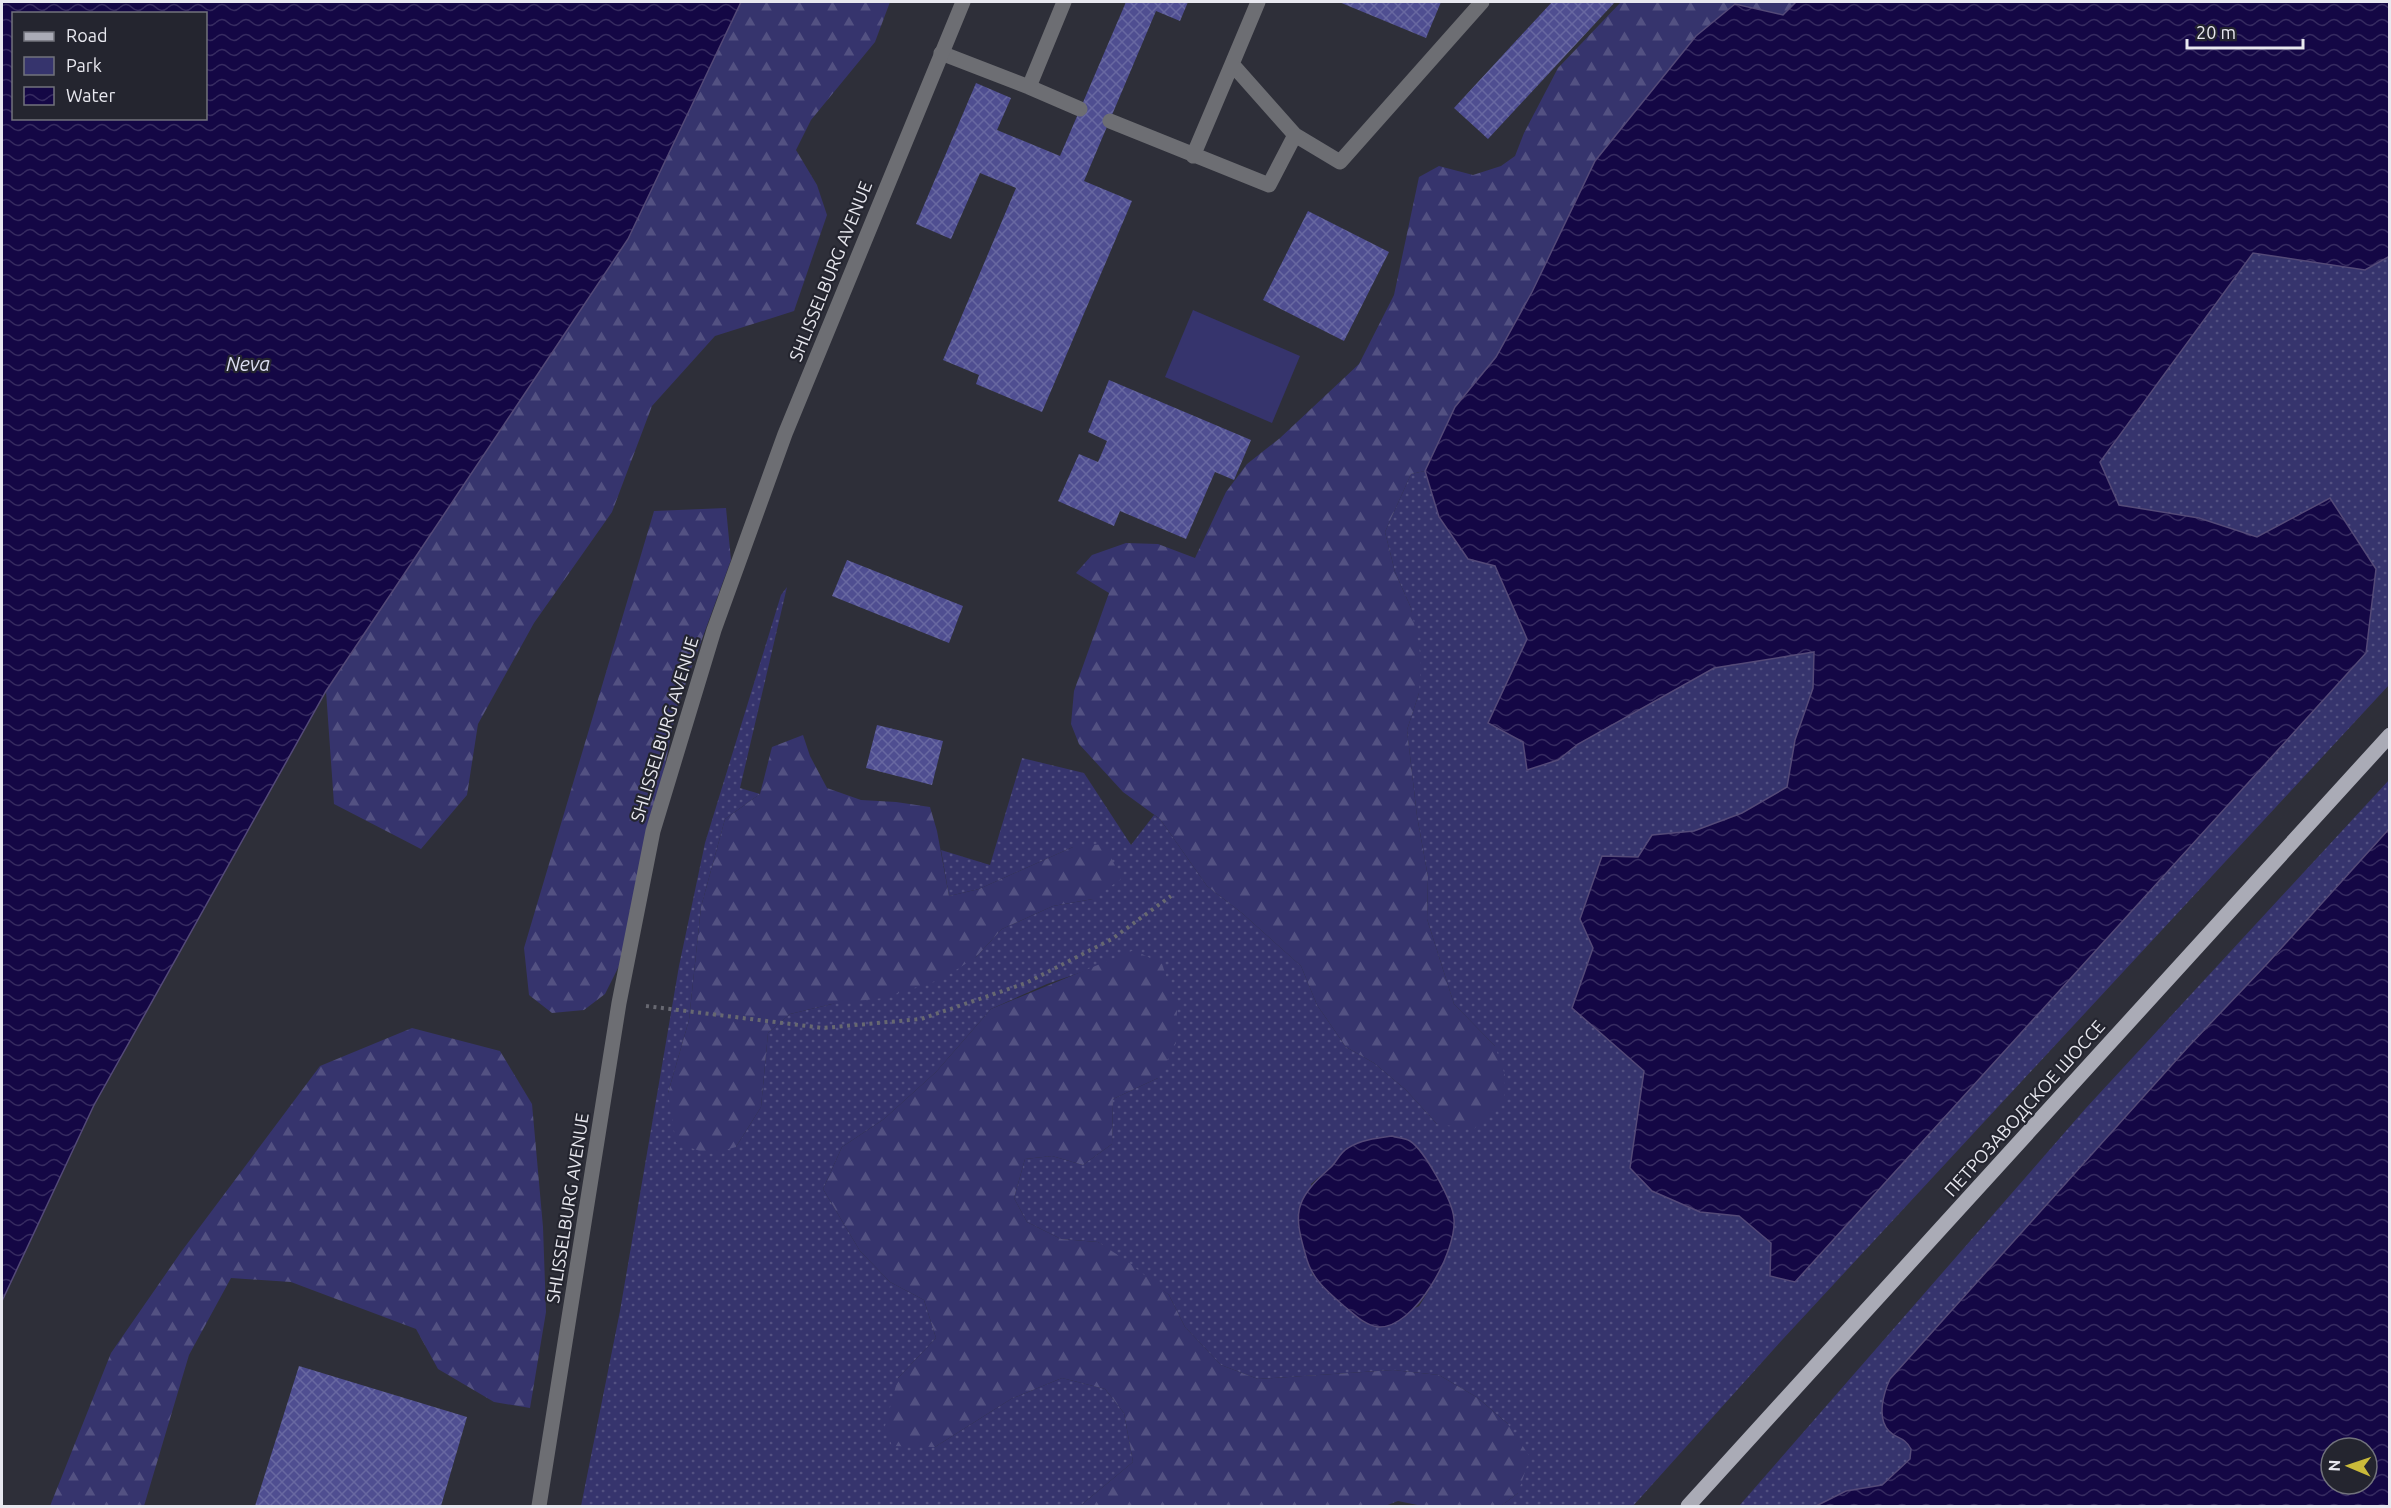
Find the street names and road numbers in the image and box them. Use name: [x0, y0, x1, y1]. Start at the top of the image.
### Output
street label: SHLISSELBURG AVENUE: [785, 178, 875, 364]
street label: SHLISSELBURG AVENUE: [626, 634, 702, 824]
street label: ПЕТРОЗАВОДСКОЕ ШОССЕ: [1940, 1016, 2108, 1200]
street label: SHLISSELBURG AVENUE: [542, 1111, 592, 1305]

